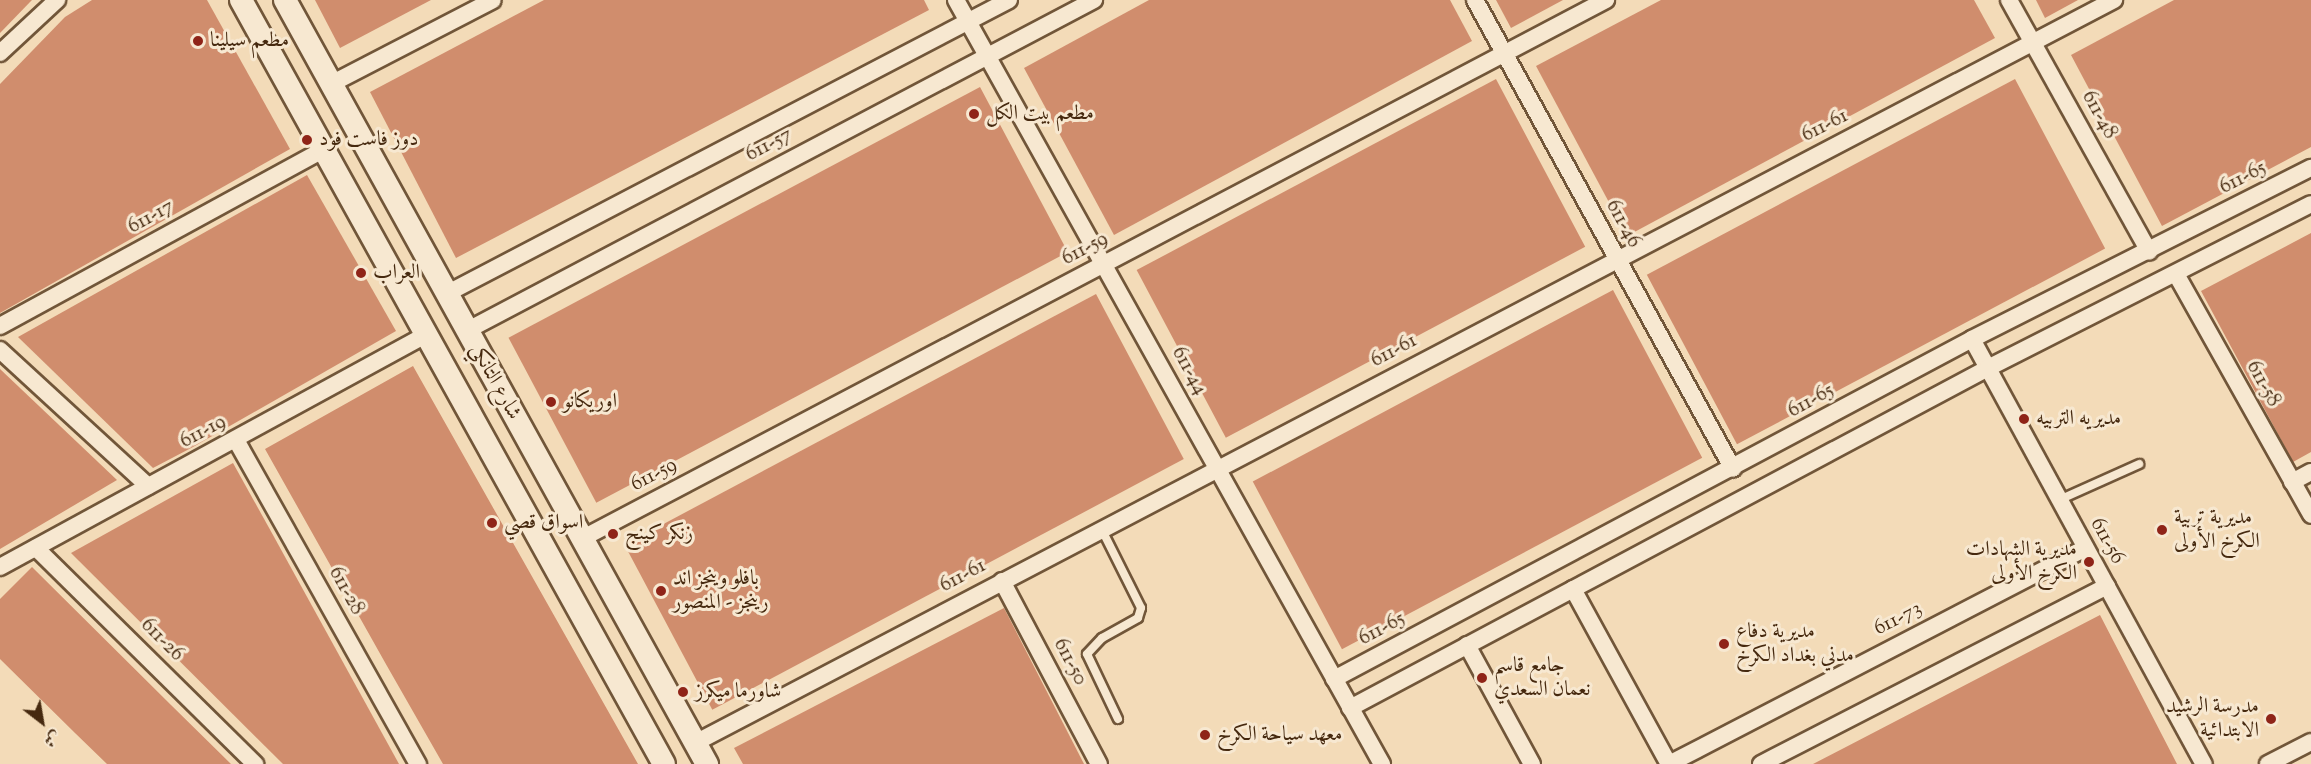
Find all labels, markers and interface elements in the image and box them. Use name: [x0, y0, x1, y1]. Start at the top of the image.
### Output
place label: مطعم سيلينا: [210, 28, 289, 54]
marker: مطعم سيلينا: [191, 34, 205, 48]
street label: 611-48: [2075, 86, 2123, 144]
place label: مطعم بيت الكل: [986, 101, 1094, 127]
street label: 611-61: [1798, 104, 1852, 148]
marker: مطعم بيت الكل: [967, 107, 981, 121]
street label: 611-57: [741, 122, 797, 168]
place label: دوز فاست فود: [319, 127, 419, 153]
marker: دوز فاست فود: [300, 133, 314, 147]
street label: 611-65: [2215, 156, 2271, 200]
street label: 611-17: [124, 194, 178, 240]
street label: 611-46: [1600, 195, 1646, 253]
street label: 611-59: [1058, 226, 1112, 272]
place label: العراب: [373, 260, 420, 286]
marker: العراب: [354, 266, 368, 280]
street label: 611-61: [1367, 328, 1421, 374]
street label: شارع التانكي: [464, 339, 526, 425]
street label: 611-44: [1165, 342, 1213, 400]
street label: 611-58: [2240, 356, 2286, 412]
street label: 611-65: [1783, 378, 1839, 424]
place label: اوريكانو: [563, 389, 617, 415]
marker: اوريكانو: [544, 395, 558, 409]
place label: مديريه التربيه: [2036, 406, 2121, 432]
street label: 611-19: [176, 410, 230, 454]
marker: مديريه التربيه: [2017, 412, 2031, 426]
street label: 611-59: [627, 452, 681, 498]
place label: مديرية تربية الكرخ الأولى: [2174, 505, 2260, 555]
place label: اسواق قصي: [504, 510, 583, 536]
street label: 611-56: [2084, 513, 2130, 569]
marker: اسواق قصي: [485, 516, 499, 530]
place label: زنكر كينج: [625, 521, 693, 547]
marker: مديرية تربية الكرخ الأولى: [2155, 523, 2169, 537]
marker: زنكر كينج: [606, 527, 620, 541]
place label: مديرية الشهادات الكرخ الأولى: [1966, 537, 2077, 587]
street label: 611-61: [936, 553, 990, 599]
marker: مديرية الشهادات الكرخ الأولى: [2082, 555, 2096, 569]
street label: 611-28: [322, 562, 370, 620]
place label: بافلو وينجز اند رينجز - المنصور: [673, 566, 769, 616]
marker: بافلو وينجز اند رينجز - المنصور: [654, 584, 668, 598]
street label: 611-73: [1870, 596, 1926, 642]
street label: 611-65: [1354, 606, 1410, 652]
street label: 611-26: [135, 613, 189, 667]
place label: مديرية دفاع مدني بغداد الكرخ: [1736, 619, 1854, 669]
street label: 611-50: [1047, 634, 1093, 690]
marker: مديرية دفاع مدني بغداد الكرخ: [1717, 637, 1731, 651]
place label: جامع قاسم نعمان السعدي: [1494, 653, 1590, 703]
marker: جامع قاسم نعمان السعدي: [1475, 671, 1489, 685]
place label: شاورما ميكرز: [695, 679, 782, 705]
marker: شاورما ميكرز: [676, 685, 690, 699]
north arrow: [12, 692, 72, 752]
place label: مدرسة الرشيد الابتدائية: [2166, 694, 2259, 744]
marker: مدرسة الرشيد الابتدائية: [2264, 712, 2278, 726]
place label: معهد سياحة الكرخ: [1217, 722, 1342, 748]
text: ش: [39, 724, 64, 752]
marker: معهد سياحة الكرخ: [1198, 728, 1212, 742]

